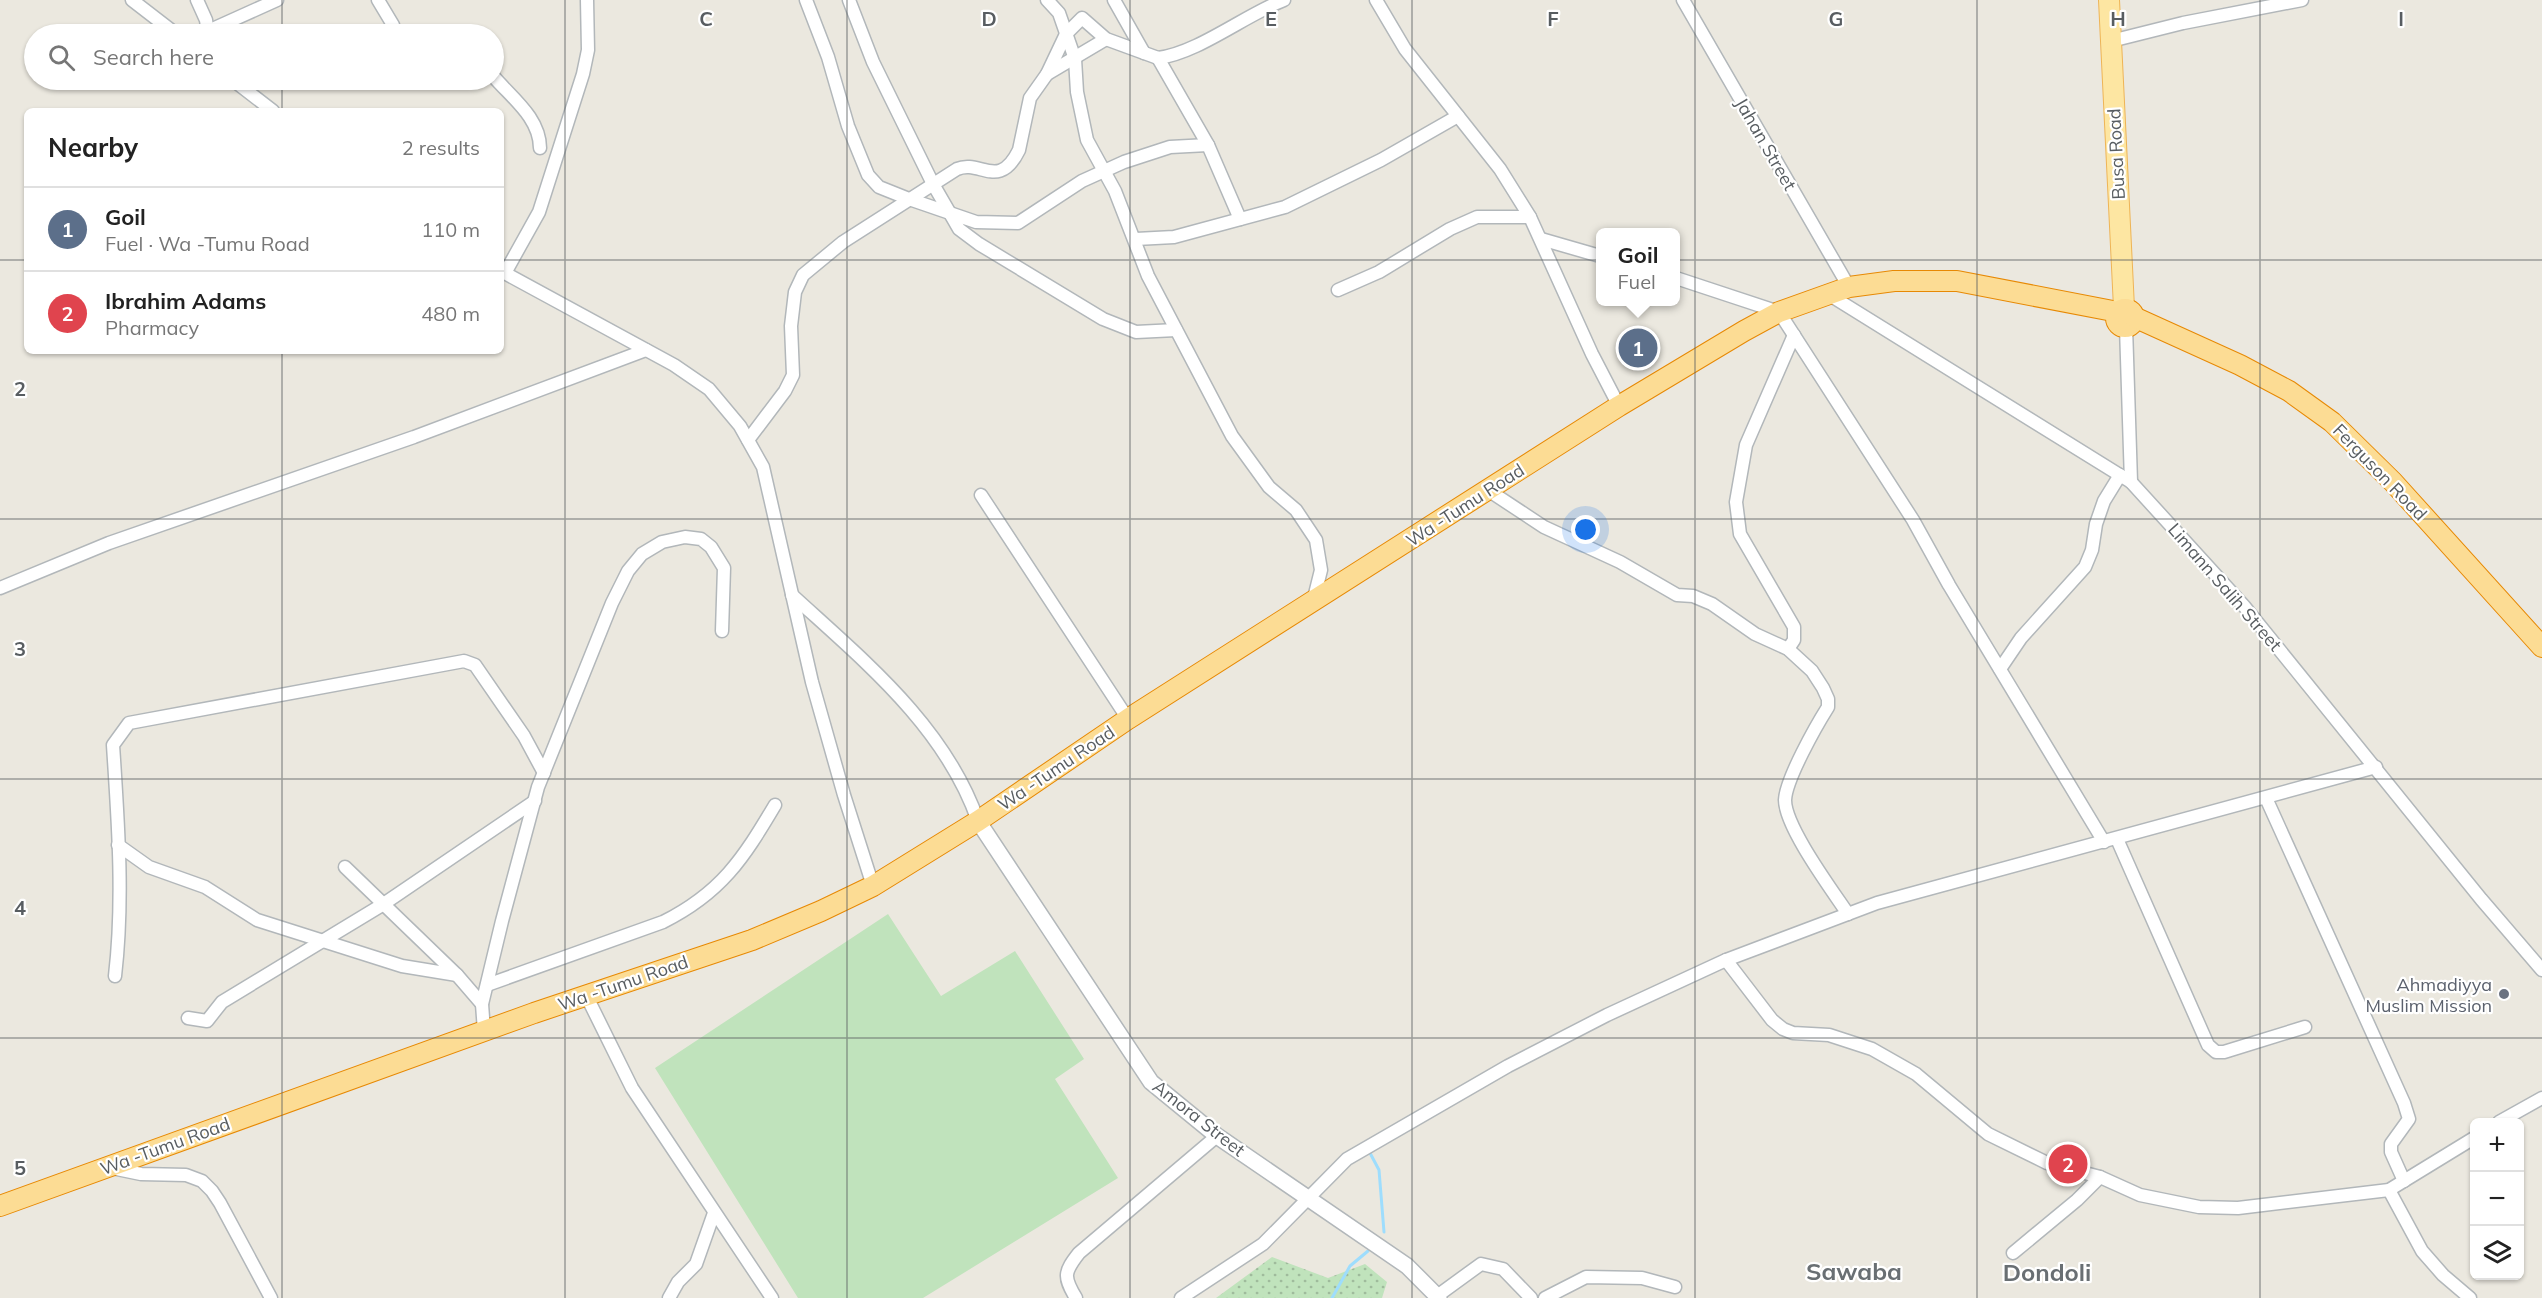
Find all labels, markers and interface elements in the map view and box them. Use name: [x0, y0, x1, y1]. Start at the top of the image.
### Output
text: C: [699, 6, 713, 31]
text: D: [981, 6, 997, 31]
text: E: [1265, 6, 1277, 31]
text: F: [1547, 6, 1559, 31]
text: G: [1829, 6, 1843, 31]
text: H: [2110, 6, 2126, 31]
text: I: [2398, 6, 2404, 31]
search box: [24, 24, 504, 90]
icon: search: [45, 41, 78, 74]
text: Search here: [93, 43, 214, 71]
street label: Jahan Street: [1730, 94, 1802, 194]
street label: Busa Road: [2102, 108, 2130, 200]
text: Nearby: [48, 131, 138, 164]
text: 2 results: [402, 135, 480, 160]
text: Goil: [105, 203, 146, 231]
text: 1: [62, 217, 74, 242]
text: 110 m: [421, 217, 480, 242]
popup: [1596, 228, 1680, 306]
text: Fuel · Wa -Tumu Road: [105, 231, 310, 256]
text: Goil: [1618, 241, 1658, 269]
text: Fuel: [1618, 269, 1656, 294]
text: Ibrahim Adams: [105, 287, 266, 315]
text: 2: [62, 301, 74, 326]
text: 480 m: [421, 301, 480, 326]
text: Pharmacy: [105, 315, 199, 340]
pin: 1: [1618, 326, 1658, 370]
text: 2: [14, 376, 26, 401]
street label: Ferguson Road: [2328, 419, 2432, 525]
street label: Wa -Tumu Road: [1402, 458, 1528, 552]
your location: [1571, 515, 1600, 544]
street label: Limann Salih Street: [2163, 518, 2287, 656]
text: 3: [14, 636, 26, 661]
street label: Wa -Tumu Road: [993, 720, 1119, 816]
text: 4: [14, 895, 26, 920]
street label: Wa -Tumu Road: [555, 950, 691, 1016]
place label: Ahmadiyya Muslim Mission: [2365, 973, 2492, 1017]
marker: Ahmadiyya Muslim Mission: [2497, 987, 2511, 1001]
street label: Amora Street: [1148, 1075, 1250, 1161]
street label: Wa -Tumu Road: [97, 1112, 233, 1180]
map controls: [2470, 1118, 2524, 1280]
button: +: [2470, 1118, 2524, 1172]
pin: 2: [2048, 1142, 2088, 1186]
text: 5: [14, 1155, 26, 1180]
button: −: [2470, 1172, 2524, 1226]
button: layers: [2470, 1226, 2524, 1280]
district label: Sawaba: [1806, 1256, 1902, 1286]
district label: Dondoli: [2003, 1257, 2091, 1287]

